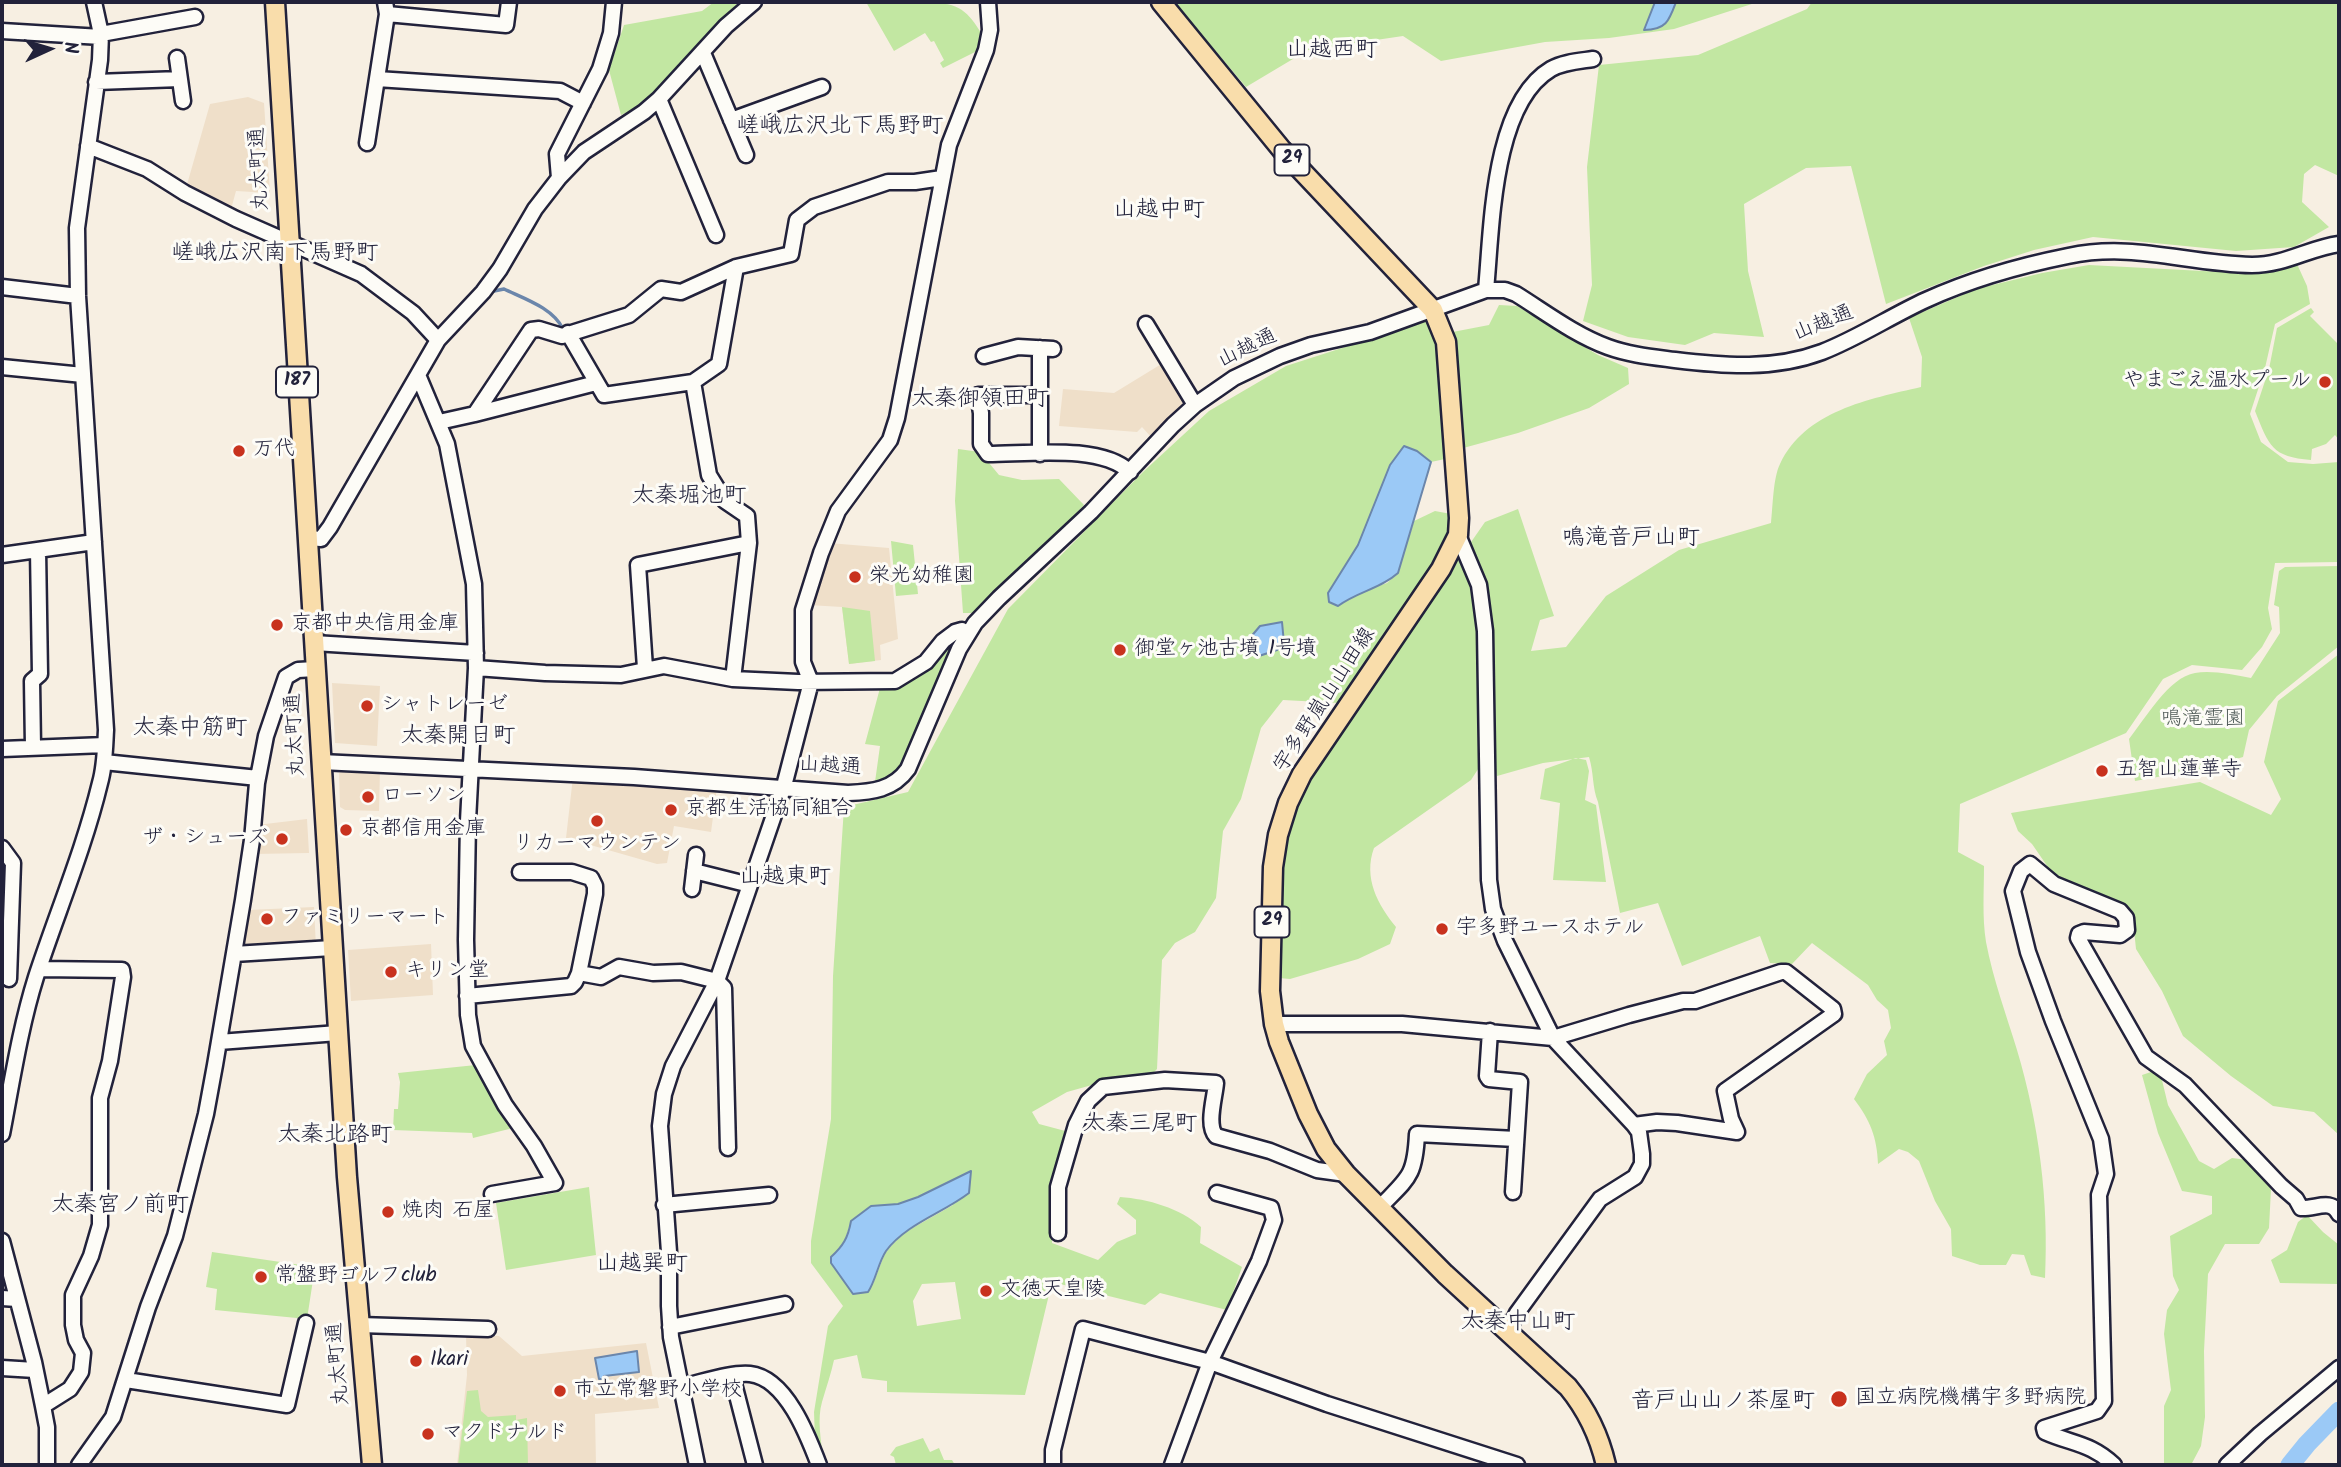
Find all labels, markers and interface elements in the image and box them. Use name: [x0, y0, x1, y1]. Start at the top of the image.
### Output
north arrow: [14, 14, 84, 84]
district label: 山越西町: [1286, 38, 1378, 66]
text: N: [55, 41, 85, 55]
district label: 嵯峨広沢北下馬野町: [737, 114, 943, 142]
street label: 丸太町通: [246, 126, 276, 212]
road number: 29: [1274, 144, 1310, 176]
district label: 山越中町: [1113, 198, 1205, 226]
district label: 嵯峨広沢南下馬野町: [172, 241, 378, 269]
street label: 山越通: [1790, 302, 1858, 348]
street label: 山越通: [1214, 325, 1282, 375]
road number: 187: [276, 366, 318, 398]
place label: やまごえ温水プール: [2123, 369, 2311, 395]
marker: やまごえ温水プール: [2317, 374, 2333, 390]
district label: 太秦御領田町: [911, 387, 1049, 415]
place label: 万代: [253, 438, 295, 464]
marker: 万代: [231, 443, 247, 459]
district label: 太秦堀池町: [632, 484, 746, 512]
district label: 鳴滝音戸山町: [1562, 526, 1700, 554]
place label: 栄光幼稚園: [869, 564, 974, 590]
marker: 栄光幼稚園: [847, 569, 863, 585]
place label: 京都中央信用金庫: [291, 612, 459, 638]
marker: 京都中央信用金庫: [269, 617, 285, 633]
street label: 宇多野嵐山山田線: [1270, 624, 1382, 778]
place label: 御堂ヶ池古墳 1号墳: [1134, 637, 1317, 663]
marker: 御堂ヶ池古墳 1号墳: [1112, 642, 1128, 658]
street label: 丸太町通: [282, 692, 312, 778]
place label: シャトレーゼ: [381, 693, 508, 719]
marker: シャトレーゼ: [359, 698, 375, 714]
park label: 鳴滝霊園: [2161, 707, 2245, 733]
district label: 太秦中筋町: [133, 716, 247, 744]
district label: 太秦開日町: [401, 724, 515, 752]
street label: 山越通: [798, 754, 862, 782]
place label: 五智山蓮華寺: [2116, 758, 2242, 784]
marker: 五智山蓮華寺: [2094, 763, 2110, 779]
place label: ローソン: [382, 784, 466, 810]
marker: ローソン: [360, 789, 376, 805]
place label: 京都生活協同組合: [685, 797, 853, 823]
marker: 京都生活協同組合: [663, 802, 679, 818]
marker: リカーマウンテン: [589, 813, 605, 829]
place label: 京都信用金庫: [360, 817, 486, 843]
marker: 京都信用金庫: [338, 822, 354, 838]
place label: ザ・シューズ: [142, 826, 268, 852]
marker: ザ・シューズ: [274, 831, 290, 847]
place label: リカーマウンテン: [513, 832, 681, 858]
district label: 山越東町: [739, 865, 831, 893]
place label: ファミリーマート: [281, 906, 449, 932]
road number: 29: [1254, 906, 1290, 938]
marker: ファミリーマート: [259, 911, 275, 927]
place label: 宇多野ユースホテル: [1456, 916, 1644, 942]
marker: 宇多野ユースホテル: [1434, 921, 1450, 937]
place label: キリン堂: [405, 959, 489, 985]
marker: キリン堂: [383, 964, 399, 980]
district label: 太秦三尾町: [1083, 1112, 1197, 1140]
district label: 太秦北路町: [278, 1123, 392, 1151]
district label: 太秦宮ノ前町: [51, 1193, 189, 1221]
place label: 焼肉 石屋: [402, 1199, 494, 1225]
marker: 焼肉 石屋: [380, 1204, 396, 1220]
district label: 山越巽町: [596, 1252, 688, 1280]
place label: 常盤野ゴルフclub: [275, 1264, 437, 1290]
marker: 常盤野ゴルフclub: [253, 1269, 269, 1285]
place label: 文徳天皇陵: [1000, 1278, 1105, 1304]
marker: 文徳天皇陵: [978, 1283, 994, 1299]
district label: 太秦中山町: [1461, 1310, 1575, 1338]
street label: 丸太町通: [324, 1321, 356, 1407]
place label: Ikari: [430, 1348, 468, 1374]
marker: Ikari: [408, 1353, 424, 1369]
place label: 市立常磐野小学校: [574, 1378, 742, 1404]
marker: 市立常磐野小学校: [552, 1383, 568, 1399]
place label: 国立病院機構宇多野病院: [1855, 1386, 2086, 1412]
district label: 音戸山山ノ茶屋町: [1631, 1389, 1815, 1417]
marker: 国立病院機構宇多野病院: [1829, 1389, 1849, 1409]
place label: マクドナルド: [442, 1421, 568, 1447]
marker: マクドナルド: [420, 1426, 436, 1442]

